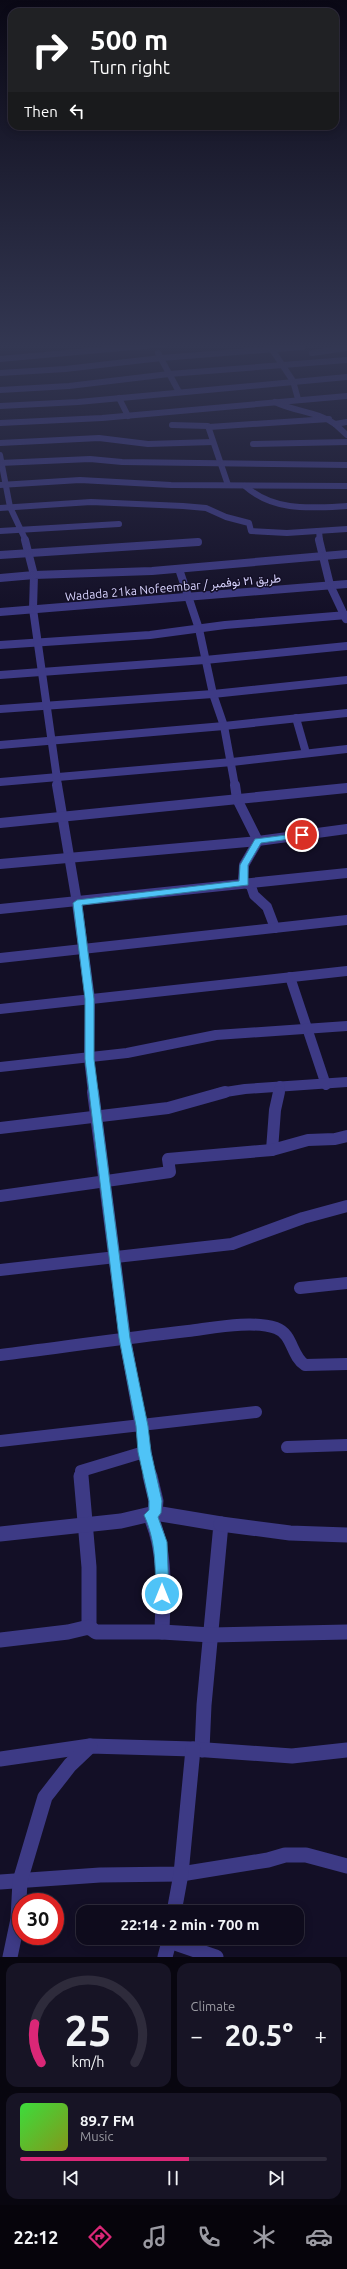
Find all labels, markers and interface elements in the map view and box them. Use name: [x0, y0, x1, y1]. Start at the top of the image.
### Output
icon: right: [24, 24, 76, 76]
text: 500 m: [90, 24, 168, 55]
text: Turn right: [90, 57, 170, 77]
icon: left: [66, 100, 88, 122]
text: Then: [24, 103, 58, 120]
street label: Wadada 21ka Nofeembar / طريق ٢١ نوفمبر: [65, 571, 282, 605]
pin: [285, 818, 319, 852]
icon: arrive: [291, 824, 313, 846]
position arrow: [141, 1573, 183, 1615]
speed limit sign: 30: [12, 1893, 64, 1945]
text: 22:14 · 2 min · 700 m: [121, 1916, 259, 1933]
text: Climate: [191, 1999, 235, 2013]
text: 25: [65, 2007, 112, 2054]
text: 20.5°: [224, 2018, 293, 2052]
text: −: [191, 2023, 203, 2048]
text: +: [315, 2023, 327, 2048]
text: km/h: [72, 2054, 105, 2070]
text: 89.7 FM: [80, 2112, 134, 2129]
text: Music: [80, 2129, 114, 2143]
icon: previous: [60, 2167, 82, 2189]
icon: pause: [162, 2167, 184, 2189]
icon: next: [265, 2167, 287, 2189]
icon: directions: [86, 2223, 114, 2251]
icon: music: [141, 2223, 169, 2251]
icon: phone: [195, 2223, 223, 2251]
icon: climate: [250, 2223, 278, 2251]
icon: car: [305, 2223, 333, 2251]
text: 22:12: [13, 2227, 59, 2247]

